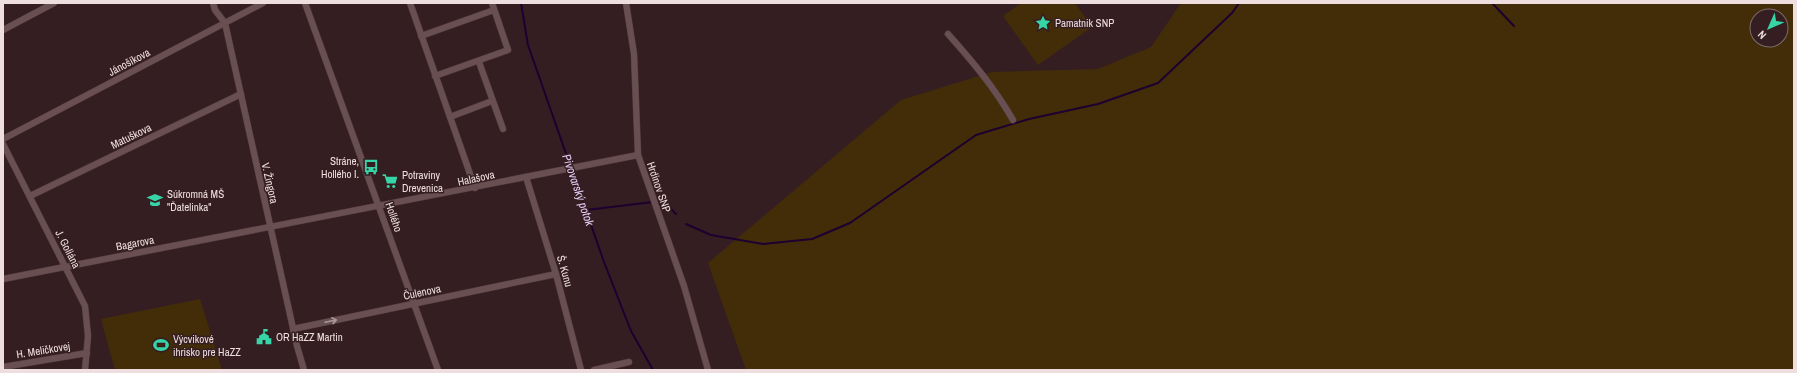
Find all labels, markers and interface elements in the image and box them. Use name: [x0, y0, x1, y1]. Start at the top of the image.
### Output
north arrow: [1749, 8, 1789, 48]
place icon: Pamatnik SNP: [1034, 14, 1052, 32]
place label: Pamatnik SNP: [1055, 16, 1114, 30]
text: N: [1755, 28, 1769, 42]
street label: Jánošíkova: [106, 45, 152, 79]
street label: Matuškova: [108, 120, 154, 152]
water label: Pivovarský potok: [558, 152, 598, 229]
place label: Stráne, Hollého I.: [321, 154, 359, 181]
bus stop icon: Stráne, Hollého I.: [362, 158, 380, 176]
street label: Hrdinov SNP: [644, 160, 674, 214]
street label: V. Žingora: [259, 161, 281, 205]
street label: Halašova: [456, 167, 496, 189]
place label: Potraviny Drevenica: [402, 168, 443, 195]
supermarket icon: Potraviny Drevenica: [381, 172, 399, 190]
place label: Súkromná MŠ "Ďatelinka": [167, 187, 224, 214]
school or university icon: Súkromná MŠ "Ďatelinka": [146, 191, 164, 209]
street label: Hollého: [382, 200, 406, 234]
street label: J. Goliána: [52, 228, 84, 270]
street label: Bagarova: [115, 232, 155, 254]
street label: Š. Kunu: [554, 254, 576, 288]
street label: Čulenova: [402, 281, 442, 303]
one-way arrow: [324, 316, 337, 324]
public building icon: OR HaZZ Martin: [255, 328, 273, 346]
place label: OR HaZZ Martin: [276, 330, 343, 344]
place label: Výcvikové ihrisko pre HaZZ: [173, 332, 241, 359]
sports icon: Výcvikové ihrisko pre HaZZ: [152, 336, 170, 354]
street label: H. Meličkovej: [15, 339, 71, 361]

